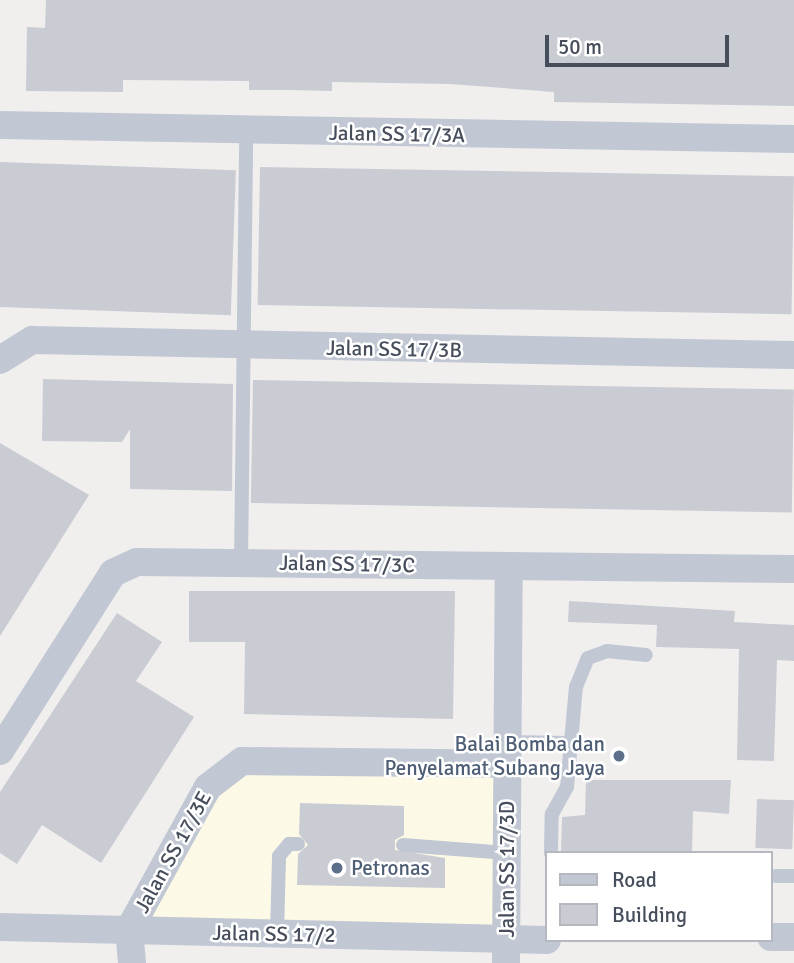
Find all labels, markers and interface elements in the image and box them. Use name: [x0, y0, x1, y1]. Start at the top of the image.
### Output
scale bar: [549, 21, 733, 65]
text: 50 m: [558, 34, 602, 60]
street label: Jalan SS 17/3A: [329, 120, 465, 148]
street label: Jalan SS 17/3B: [326, 335, 462, 363]
street label: Jalan SS 17/3C: [279, 550, 415, 578]
place label: Balai Bomba dan Penyelamat Subang Jaya: [385, 731, 605, 781]
marker: Balai Bomba dan Penyelamat Subang Jaya: [611, 748, 627, 764]
street label: Jalan SS 17/3E: [129, 787, 217, 917]
street label: Jalan SS 17/3D: [494, 801, 520, 937]
legend: [546, 851, 773, 942]
place label: Petronas: [351, 855, 430, 881]
marker: Petronas: [329, 860, 345, 876]
text: Road: [612, 867, 657, 893]
text: Building: [612, 902, 687, 928]
street label: Jalan SS 17/2: [212, 920, 336, 948]

